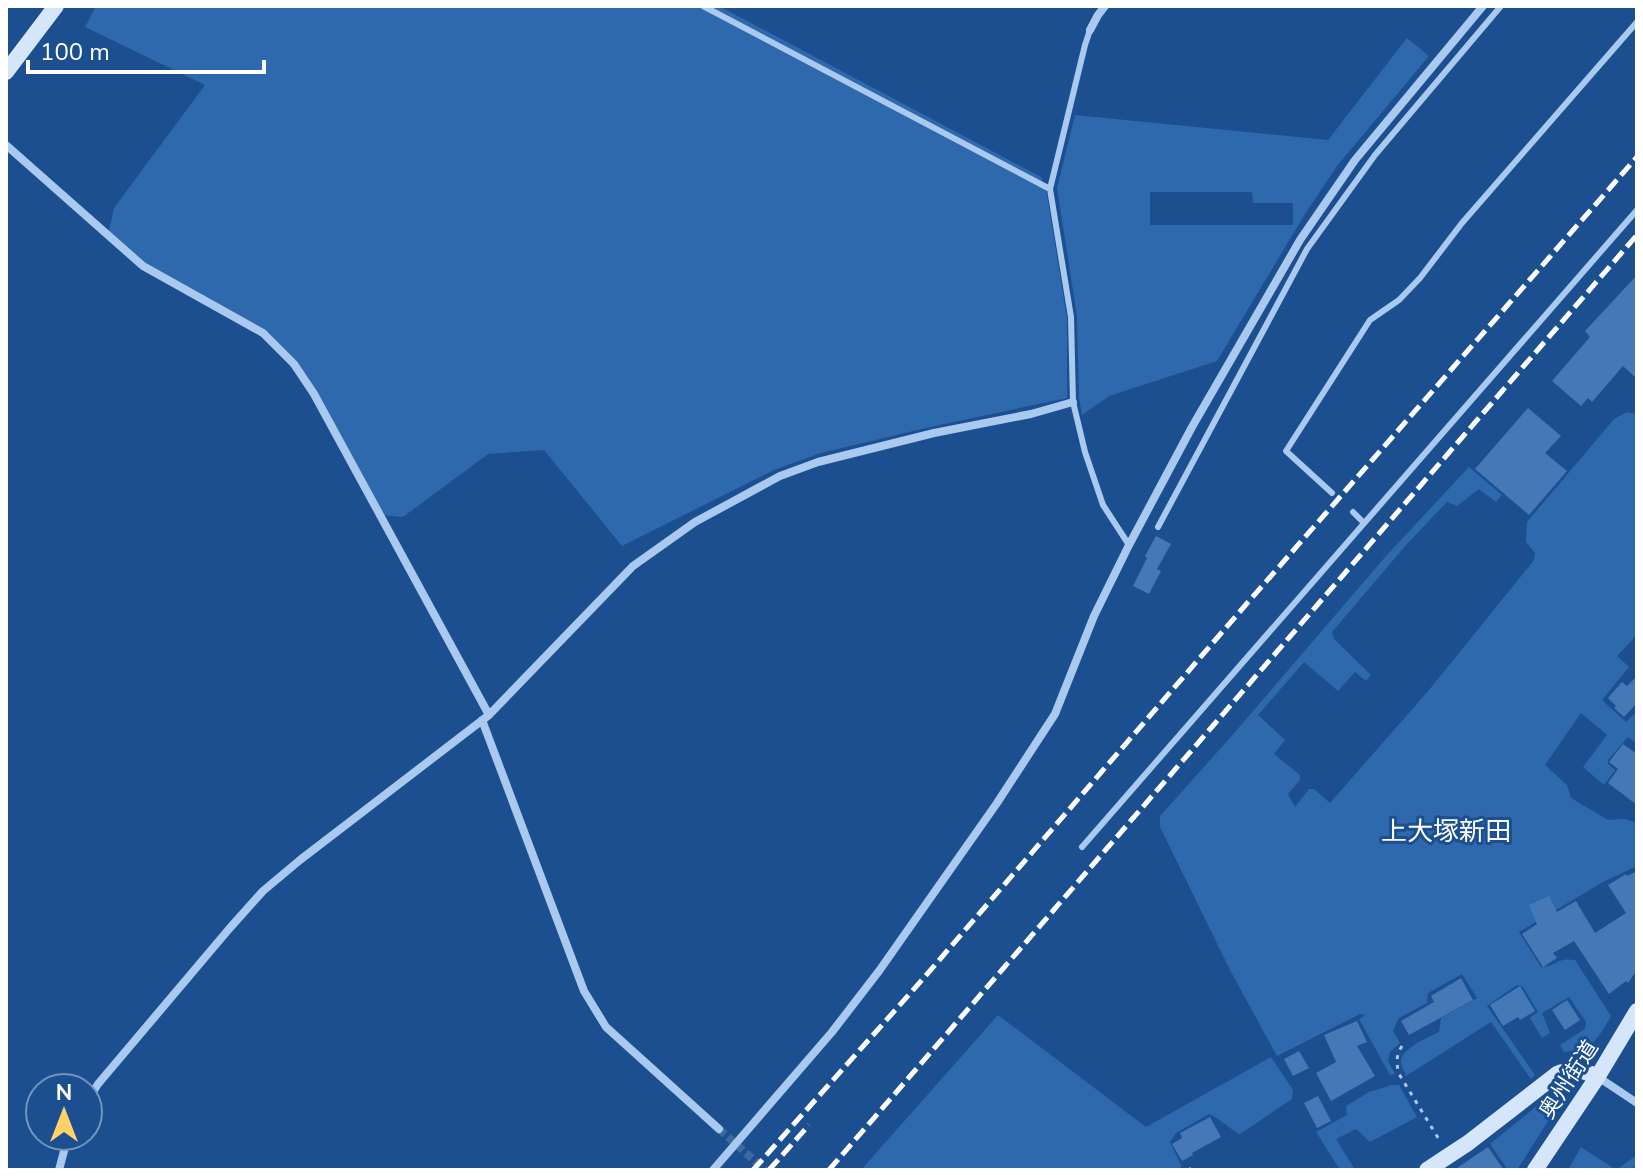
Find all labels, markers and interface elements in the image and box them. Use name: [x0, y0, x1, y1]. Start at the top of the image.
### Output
scale bar: [28, 24, 264, 74]
text: 100 m: [40, 36, 110, 68]
district label: 上大塚新田: [1381, 814, 1511, 849]
street label: 奥州街道: [1532, 1034, 1605, 1125]
north arrow: [24, 1072, 104, 1152]
text: N: [56, 1078, 72, 1108]

